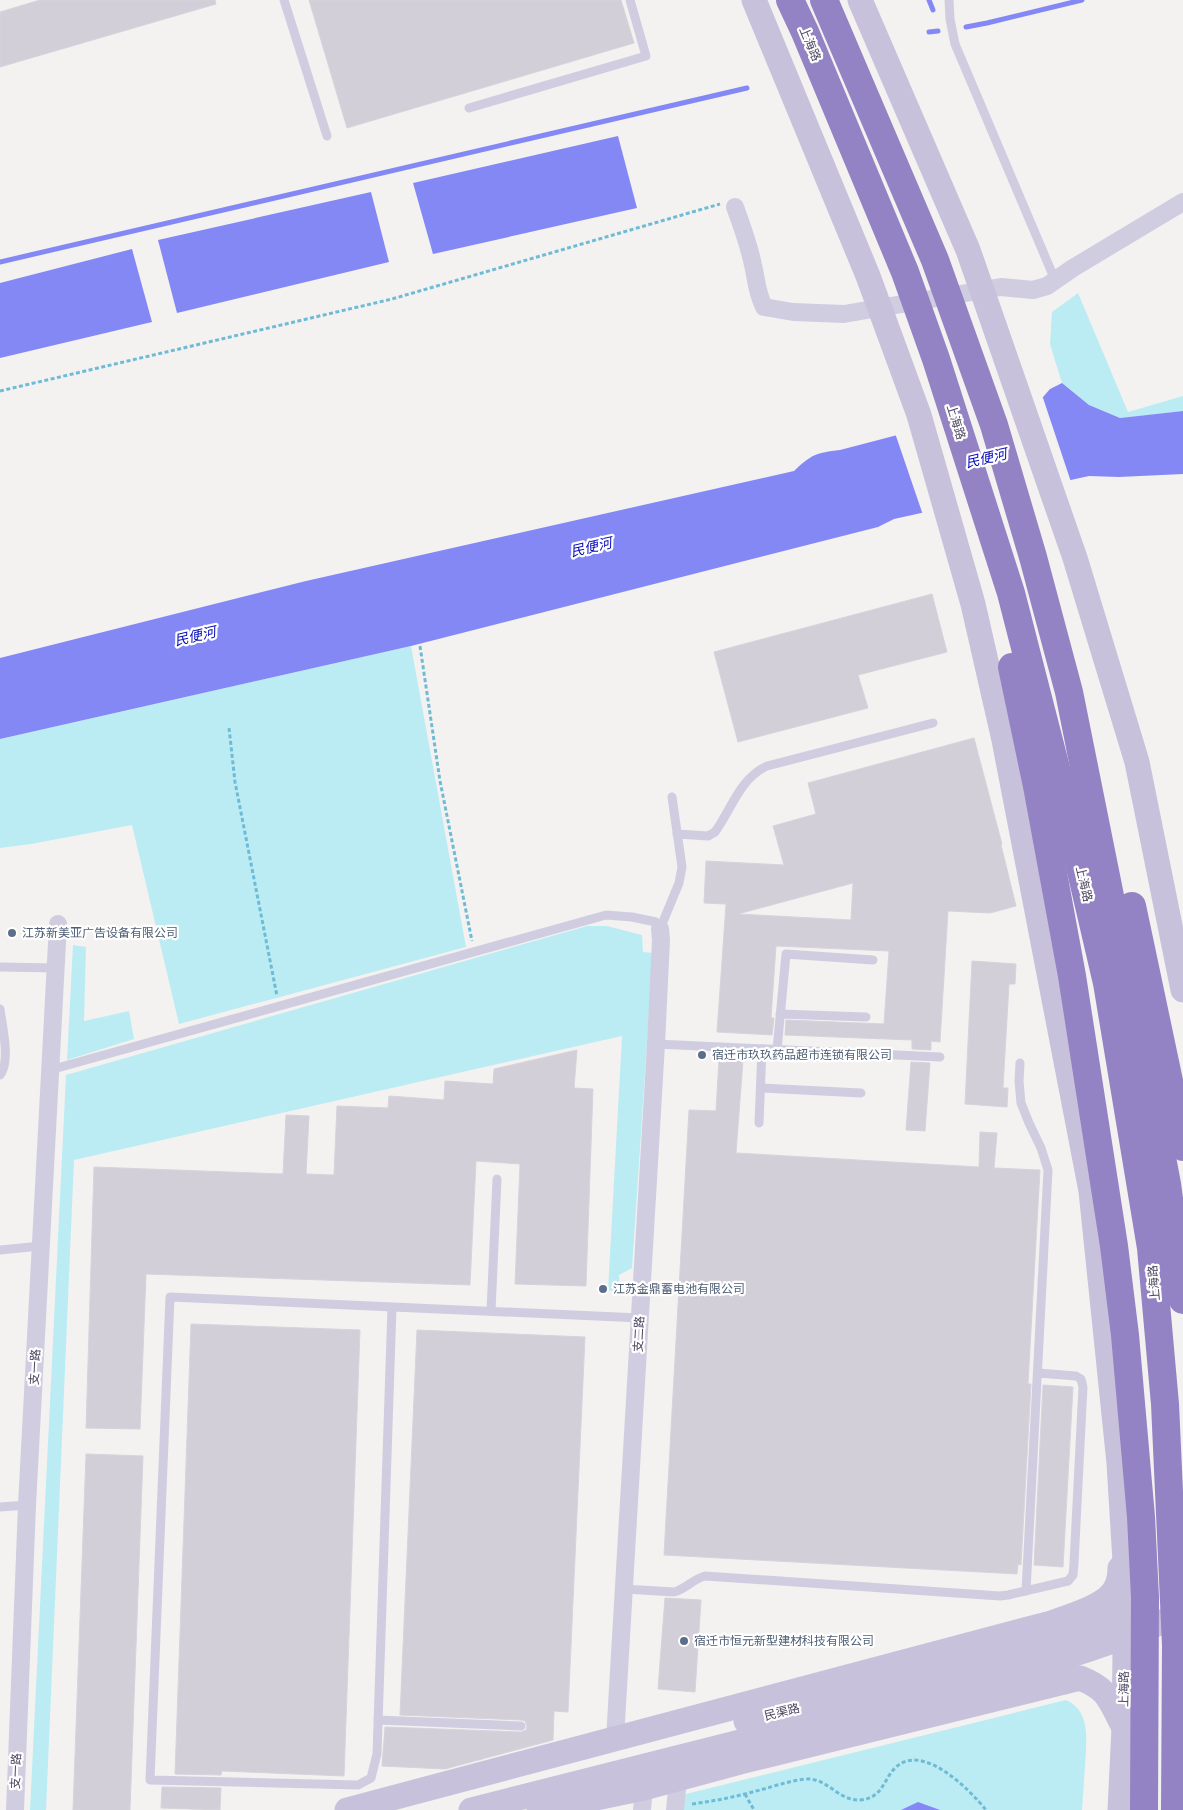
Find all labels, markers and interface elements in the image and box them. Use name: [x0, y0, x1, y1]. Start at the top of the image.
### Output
street label: 上海路: [796, 24, 824, 64]
street label: 上海路: [943, 402, 969, 442]
water label: 民便河: [964, 444, 1011, 471]
water label: 民便河: [569, 533, 616, 560]
water label: 民便河: [173, 622, 220, 649]
street label: 上海路: [1072, 865, 1096, 903]
place label: 江苏新美亚广告设备有限公司: [22, 925, 178, 941]
marker: 江苏新美亚广告设备有限公司: [6, 927, 18, 939]
place label: 宿迁市玖玖药品超市连锁有限公司: [712, 1047, 892, 1063]
marker: 宿迁市玖玖药品超市连锁有限公司: [696, 1049, 708, 1061]
street label: 上海路: [1144, 1264, 1164, 1302]
place label: 江苏金鼎蓄电池有限公司: [613, 1281, 745, 1297]
marker: 江苏金鼎蓄电池有限公司: [597, 1283, 609, 1295]
street label: 支二路: [630, 1316, 648, 1352]
street label: 支一路: [26, 1349, 44, 1385]
place label: 宿迁市恒元新型建材科技有限公司: [694, 1633, 874, 1649]
marker: 宿迁市恒元新型建材科技有限公司: [678, 1635, 690, 1647]
street label: 上海路: [1116, 1671, 1132, 1707]
street label: 民渠路: [763, 1700, 801, 1724]
street label: 支一路: [7, 1753, 25, 1789]

